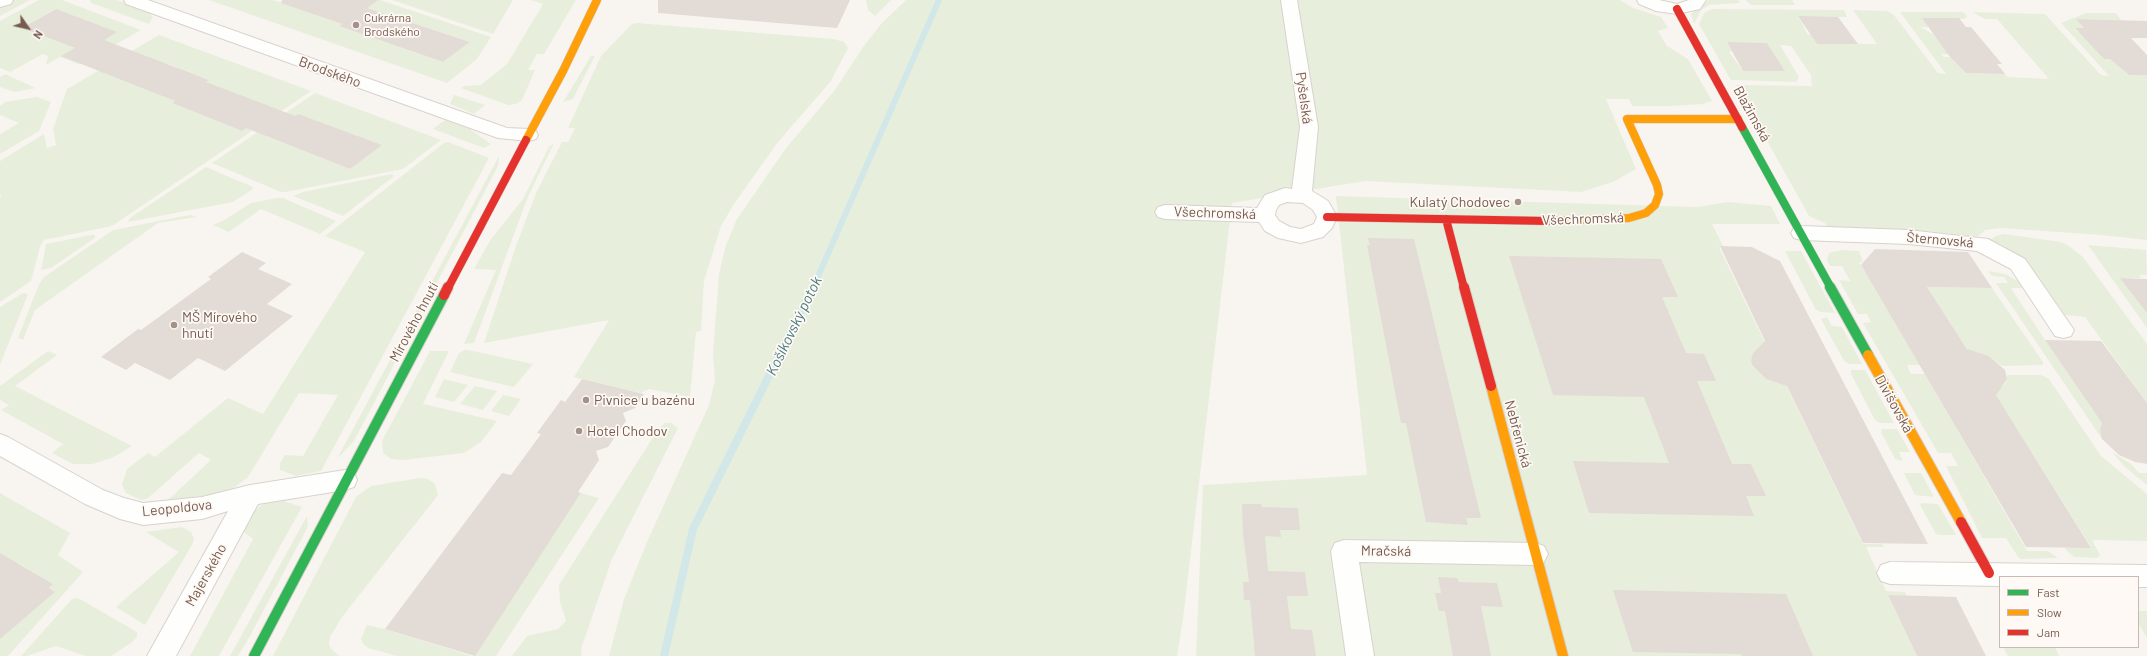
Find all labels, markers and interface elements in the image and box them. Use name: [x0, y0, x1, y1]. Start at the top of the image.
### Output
north arrow: [8, 8, 48, 48]
place label: Cukrárna Brodského: [364, 11, 420, 39]
marker: Cukrárna Brodského: [351, 20, 361, 30]
text: N: [31, 28, 46, 42]
street label: Brodského: [297, 53, 363, 91]
street label: Pyšelská: [1292, 71, 1316, 125]
street label: Blažimská: [1730, 83, 1774, 145]
place label: Kulatý Chodovec: [1410, 194, 1510, 210]
marker: Kulatý Chodovec: [1513, 197, 1523, 207]
street label: Všechromská: [1174, 203, 1256, 223]
street label: Všechromská: [1542, 209, 1624, 229]
street label: Šternovská: [1906, 229, 1974, 251]
water label: Košíkovský potok: [762, 274, 826, 378]
street label: Mírového hnutí: [386, 279, 442, 365]
place label: MŠ Mírového hnutí: [182, 309, 257, 342]
marker: MŠ Mírového hnutí: [169, 320, 179, 330]
street label: Divišovská: [1871, 372, 1917, 436]
place label: Pivnice u bazénu: [594, 392, 695, 408]
marker: Pivnice u bazénu: [581, 395, 591, 405]
street label: Nebřenická: [1501, 398, 1535, 470]
place label: Hotel Chodov: [587, 423, 667, 439]
marker: Hotel Chodov: [574, 426, 584, 436]
street label: Leopoldova: [141, 496, 213, 520]
street label: Majerského: [182, 541, 230, 609]
street label: Mračská: [1361, 542, 1411, 560]
legend: [1999, 576, 2139, 648]
text: Fast: [2037, 585, 2060, 599]
text: Slow: [2037, 605, 2062, 619]
text: Jam: [2037, 625, 2060, 639]

